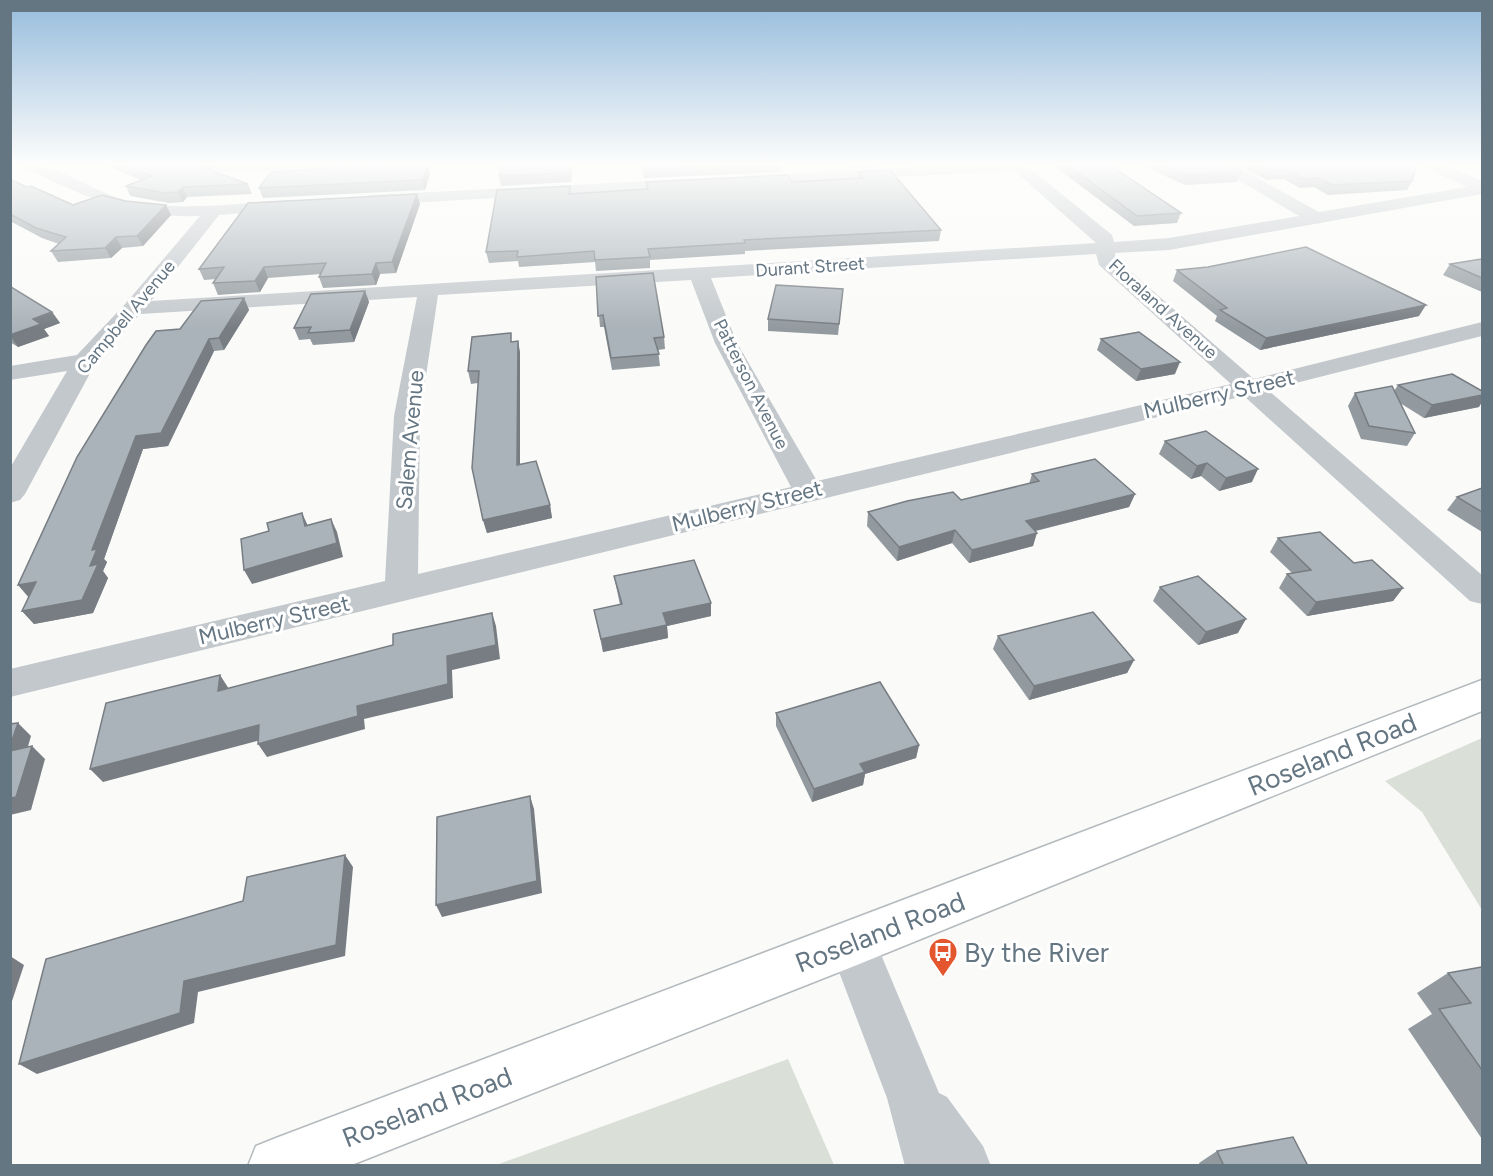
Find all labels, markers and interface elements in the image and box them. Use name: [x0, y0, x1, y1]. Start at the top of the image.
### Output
street label: Durant Street: [755, 252, 866, 282]
street label: Floraland Avenue: [1104, 254, 1222, 364]
street label: Campbell Avenue: [72, 256, 180, 378]
street label: Patterson Avenue: [709, 315, 793, 453]
street label: Mulberry Street: [1141, 364, 1297, 424]
street label: Salem Avenue: [390, 369, 430, 511]
street label: Mulberry Street: [669, 474, 825, 538]
street label: Mulberry Street: [196, 590, 352, 650]
street label: Roseland Road: [1243, 705, 1421, 803]
street label: Roseland Road: [790, 884, 970, 980]
bus stop icon: By the River: [927, 936, 959, 978]
place label: By the River: [964, 936, 1109, 969]
street label: Roseland Road: [337, 1059, 517, 1155]

